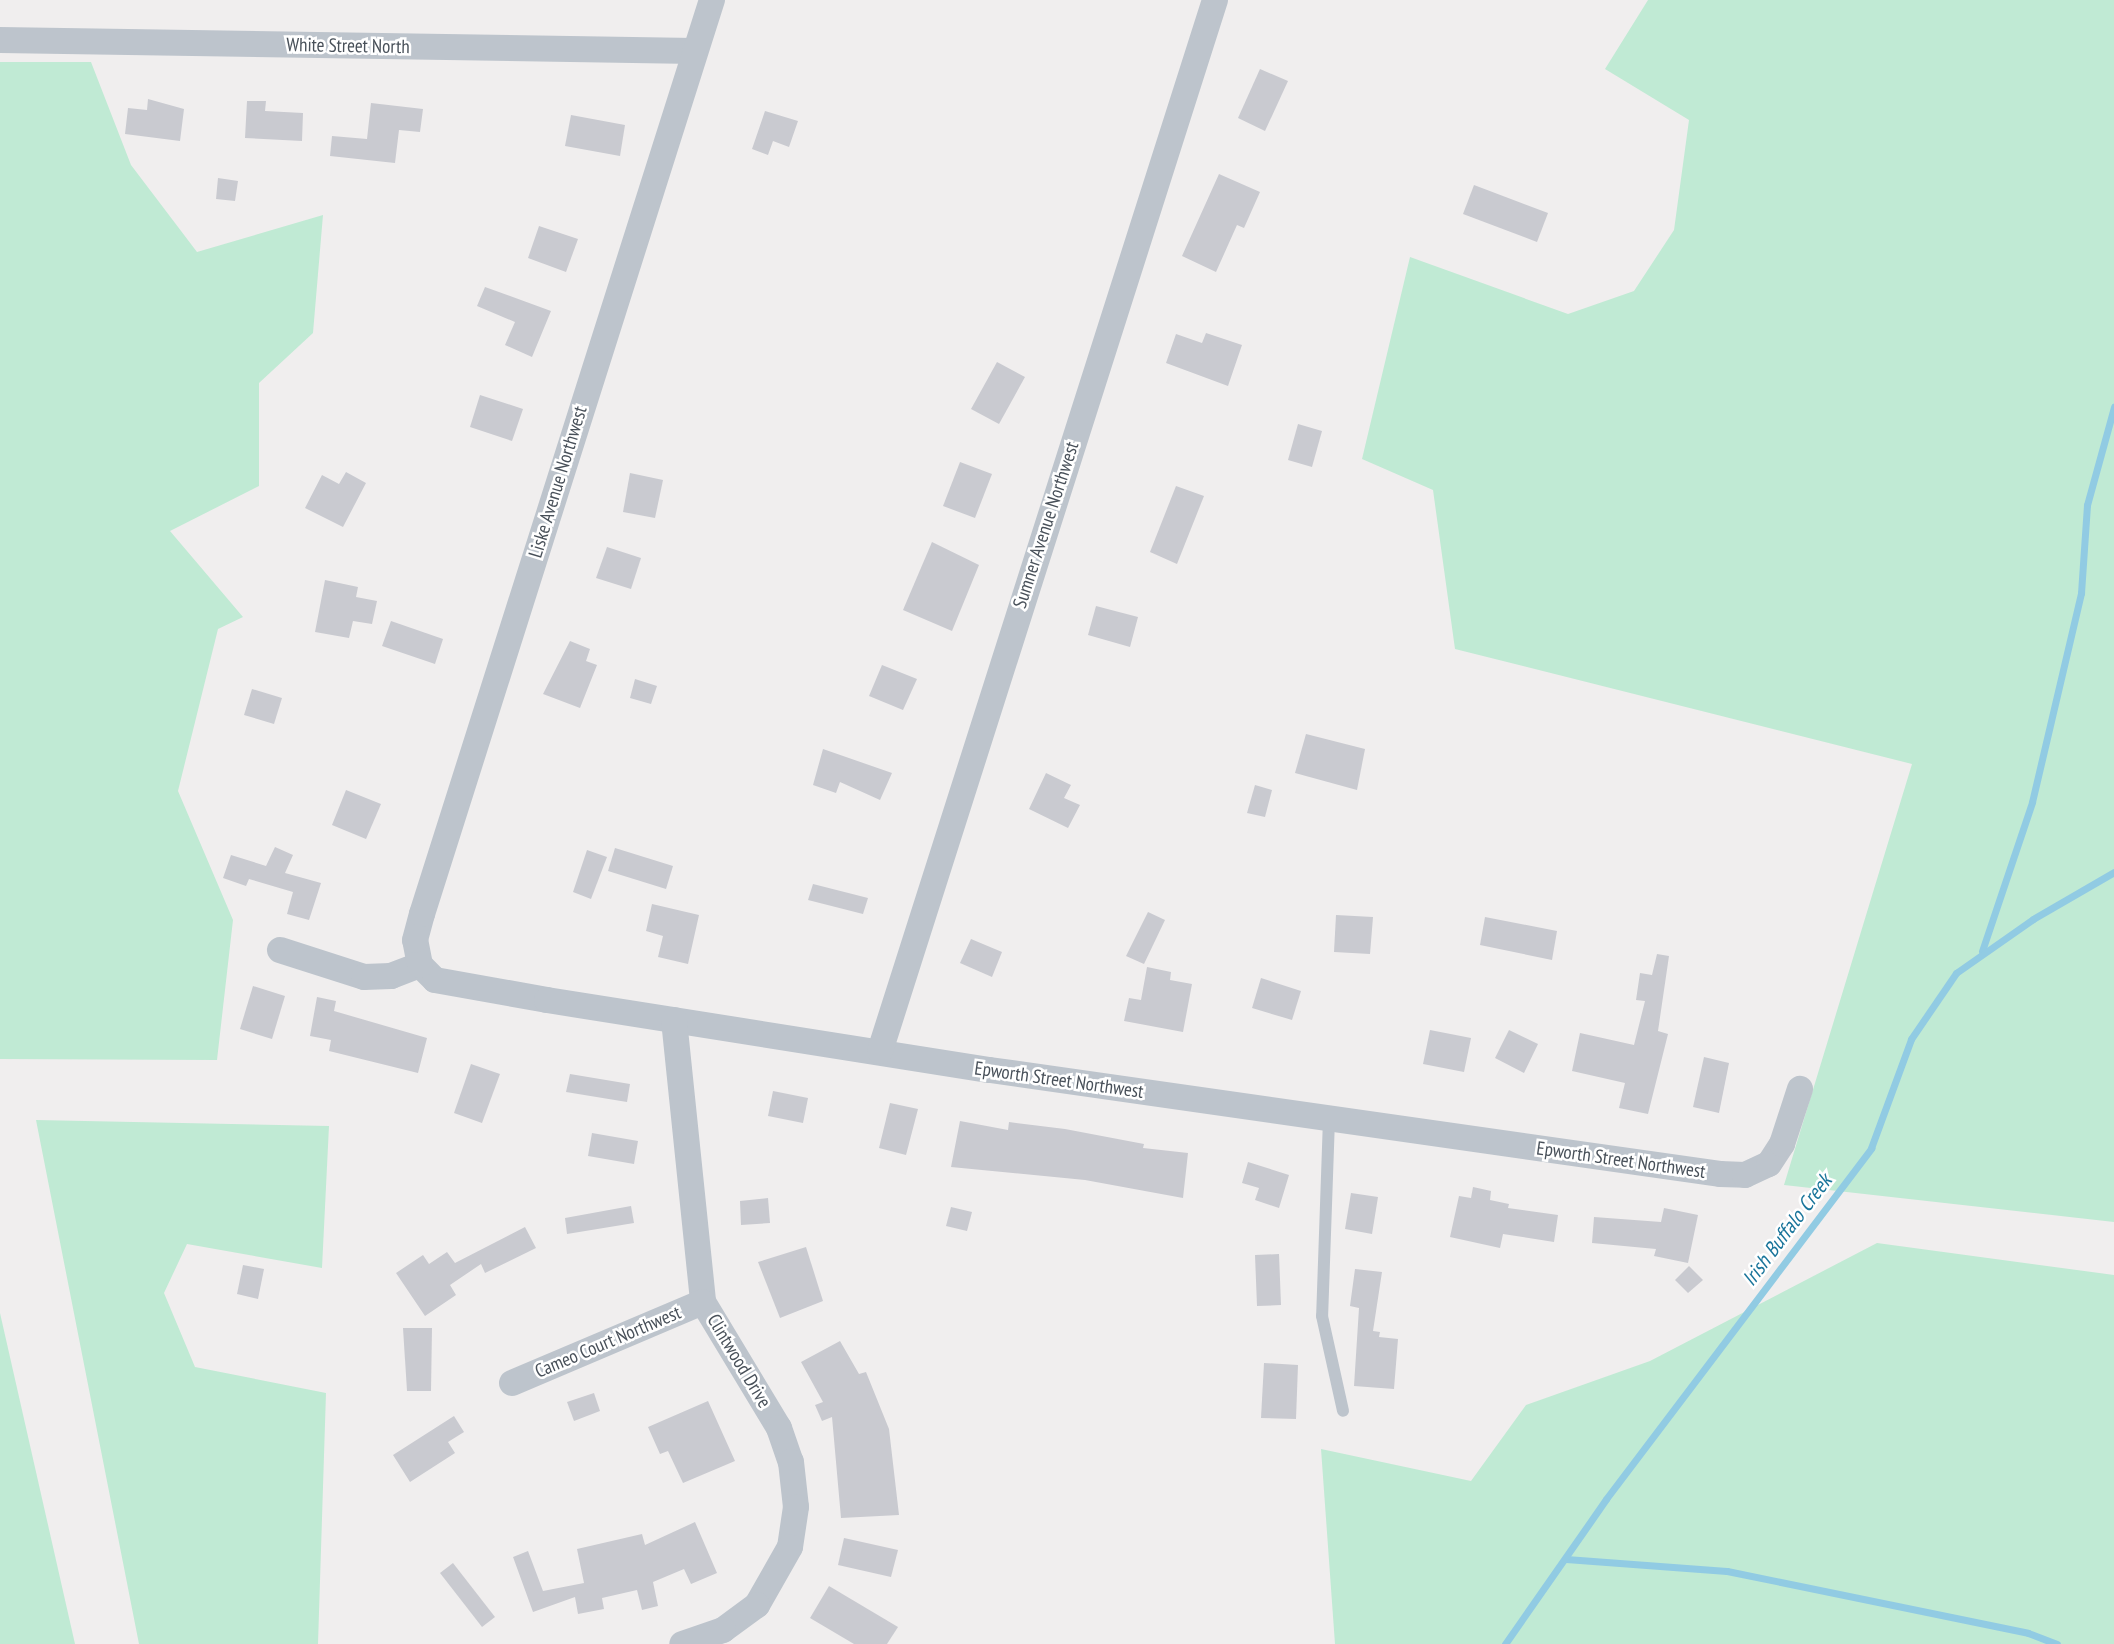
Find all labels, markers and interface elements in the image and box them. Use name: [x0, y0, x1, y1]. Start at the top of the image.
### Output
street label: White Street North: [286, 34, 410, 58]
street label: Liske Avenue Northwest: [524, 403, 592, 561]
street label: Sumner Avenue Northwest: [1008, 439, 1084, 611]
street label: Epworth Street Northwest: [973, 1057, 1145, 1103]
street label: Epworth Street Northwest: [1535, 1137, 1707, 1183]
water label: Irish Buffalo Creek: [1737, 1169, 1837, 1291]
street label: Cameo Court Northwest: [532, 1301, 684, 1383]
street label: Clintwood Drive: [702, 1310, 776, 1412]

